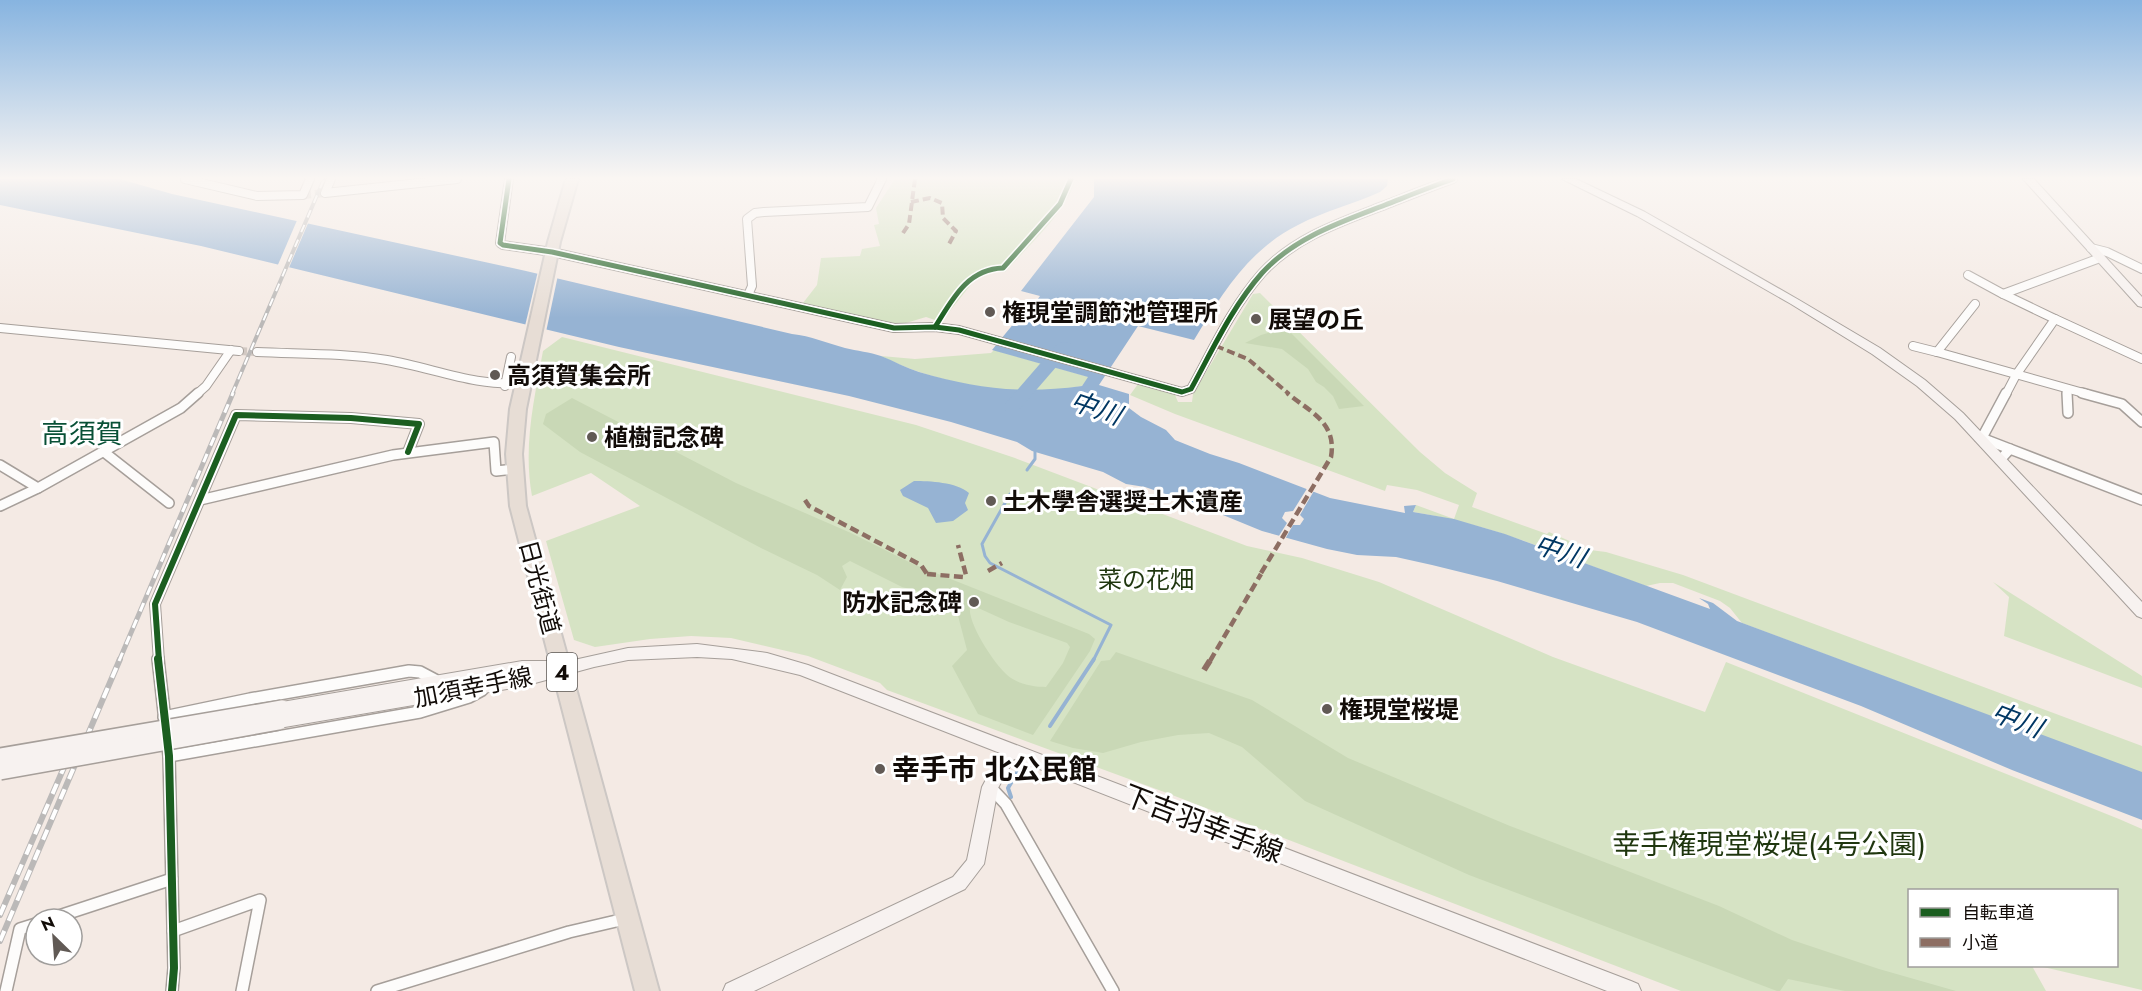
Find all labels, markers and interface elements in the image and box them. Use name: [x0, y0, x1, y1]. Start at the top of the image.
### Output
place label: 権現堂調節池管理所: [1002, 295, 1218, 330]
place label: 展望の丘: [1268, 302, 1364, 337]
marker: 権現堂調節池管理所: [983, 305, 997, 319]
marker: 展望の丘: [1249, 312, 1263, 326]
place label: 高須賀集会所: [507, 358, 651, 393]
marker: 高須賀集会所: [488, 368, 502, 382]
water label: 中川: [1065, 382, 1130, 435]
district label: 高須賀: [42, 414, 123, 453]
place label: 植樹記念碑: [604, 420, 724, 455]
marker: 植樹記念碑: [585, 430, 599, 444]
place label: 土木學舎選奨土木遺産: [1003, 484, 1243, 519]
marker: 土木學舎選奨土木遺産: [984, 494, 998, 508]
water label: 中川: [1529, 525, 1593, 578]
street label: 日光街道: [511, 536, 569, 638]
park label: 菜の花畑: [1098, 562, 1194, 597]
place label: 防水記念碑: [842, 585, 962, 620]
marker: 防水記念碑: [967, 595, 981, 609]
road number: 4: [547, 653, 577, 691]
street label: 加須幸手線: [411, 658, 535, 716]
place label: 権現堂桜堤: [1339, 692, 1459, 727]
water label: 中川: [1986, 693, 2051, 748]
marker: 権現堂桜堤: [1320, 702, 1334, 716]
place label: 幸手市 北公民館: [892, 749, 1096, 790]
marker: 幸手市 北公民館: [873, 762, 887, 776]
street label: 下吉羽幸手線: [1117, 775, 1289, 873]
park label: 幸手権現堂桜堤(4号公園): [1612, 824, 1926, 865]
legend: [1908, 889, 2118, 967]
text: 自転車道: [1962, 900, 2034, 926]
north arrow: [24, 907, 84, 967]
text: N: [37, 911, 58, 937]
text: 小道: [1962, 930, 1998, 956]

